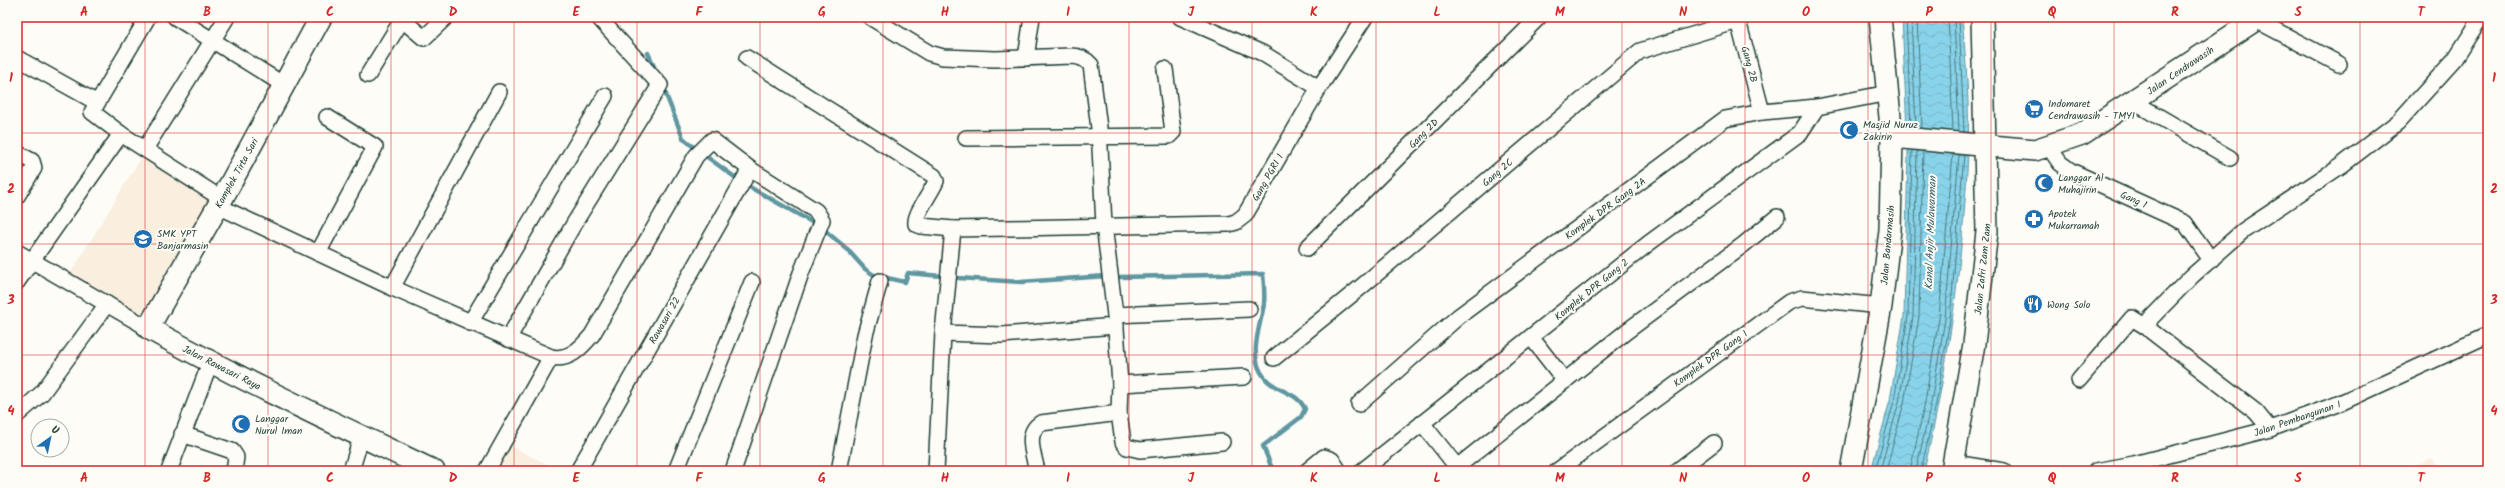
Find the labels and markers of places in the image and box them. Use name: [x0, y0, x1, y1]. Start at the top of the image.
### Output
place label: Indomaret Cendrawasih - TMY1: [2048, 96, 2135, 124]
supermarket icon: Indomaret Cendrawasih - TMY1: [2023, 98, 2045, 120]
place label: Masjid Nuruz Zakirin: [1863, 117, 1918, 145]
mosque icon: Masjid Nuruz Zakirin: [1838, 119, 1860, 141]
place label: Langgar Al Muhajirin: [2058, 170, 2104, 198]
mosque icon: Langgar Al Muhajirin: [2033, 172, 2055, 194]
place label: Apotek Mukarramah: [2048, 206, 2099, 234]
pharmacy icon: Apotek Mukarramah: [2023, 208, 2045, 230]
place label: SMK YPT Banjarmasin: [157, 226, 209, 254]
school or university icon: SMK YPT Banjarmasin: [132, 228, 154, 250]
restaurant icon: Wong Solo: [2022, 293, 2044, 315]
place label: Wong Solo: [2047, 297, 2091, 313]
place label: Langgar Nurul Iman: [255, 411, 302, 439]
mosque icon: Langgar Nurul Iman: [230, 413, 252, 435]

